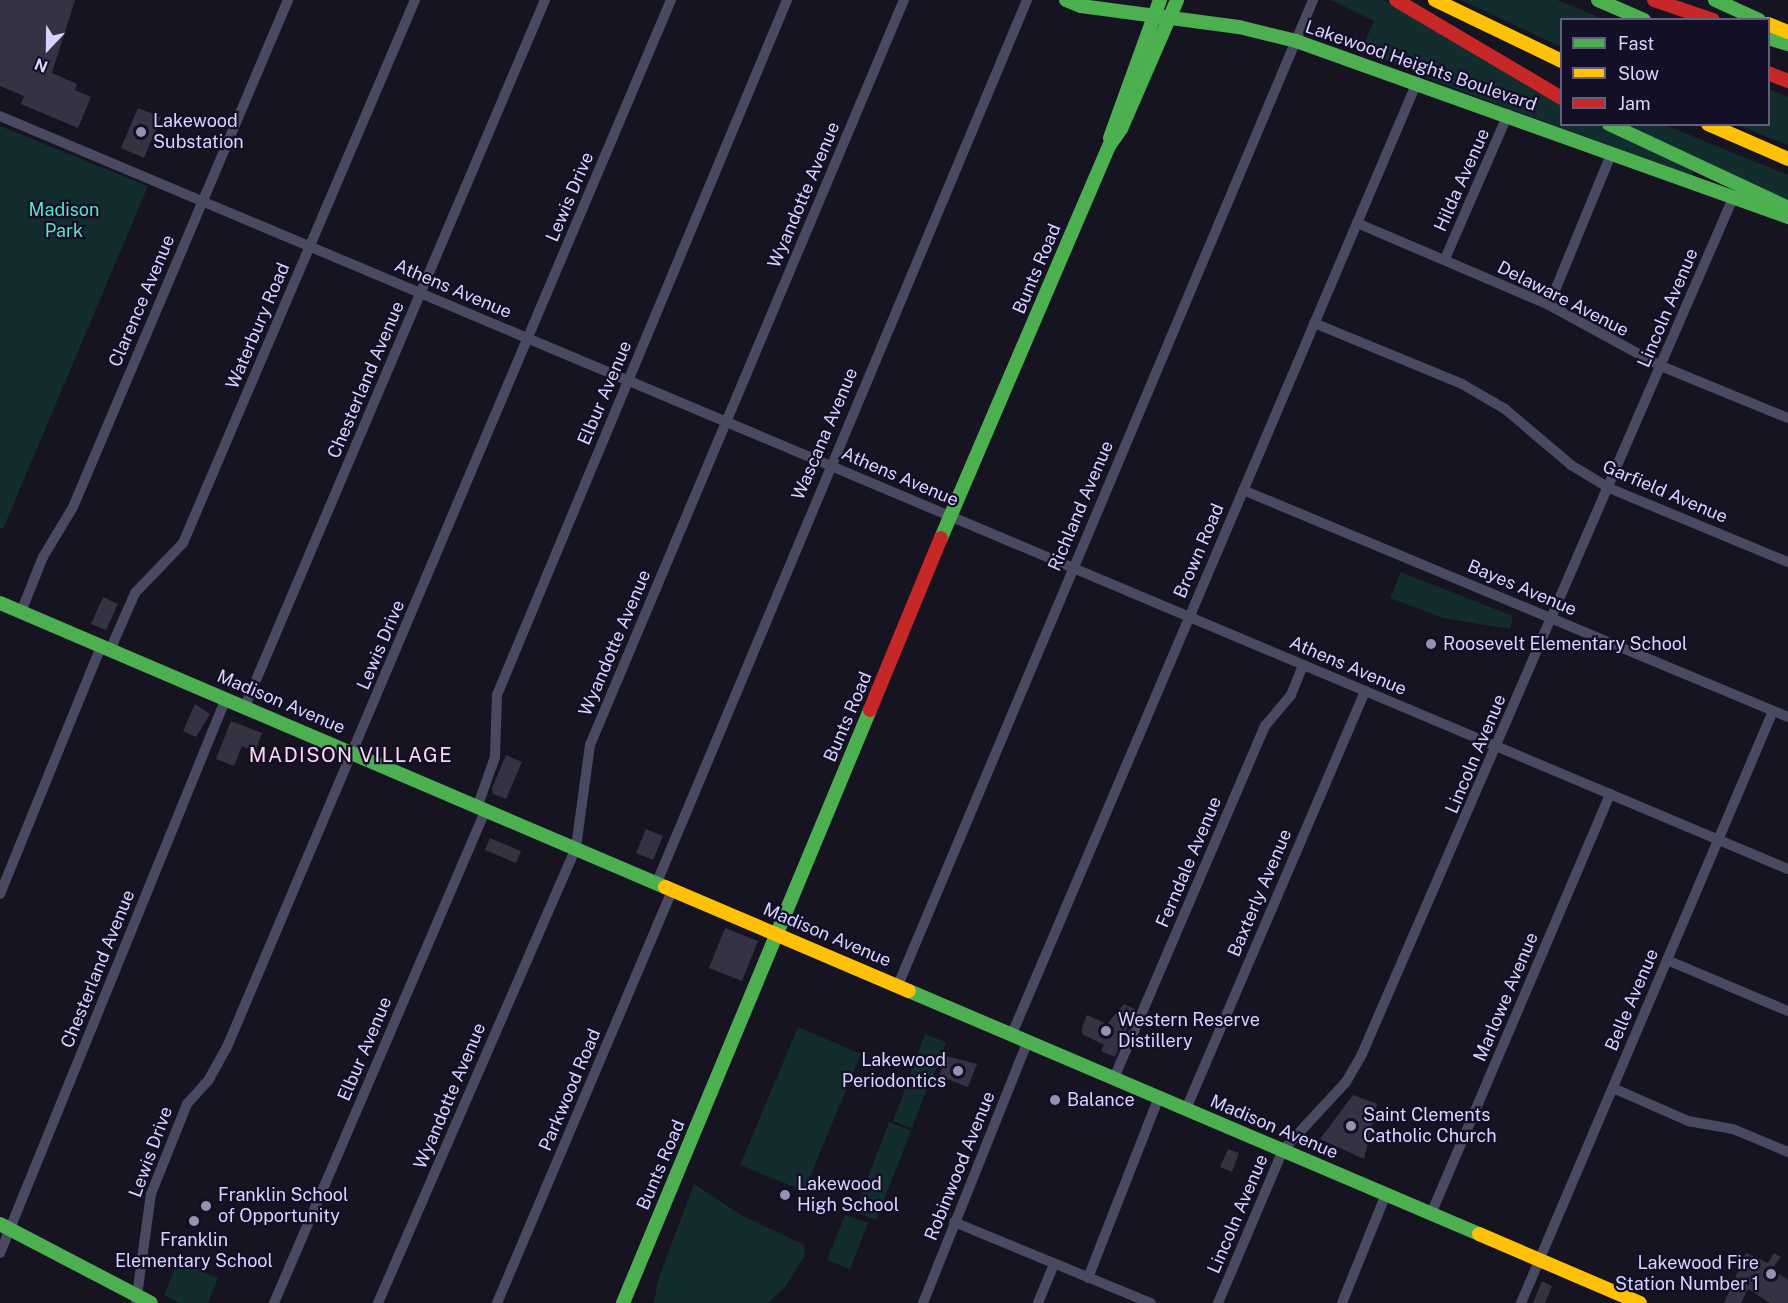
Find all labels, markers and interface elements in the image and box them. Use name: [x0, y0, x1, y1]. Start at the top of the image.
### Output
street label: Lakewood Heights Boulevard: [1302, 16, 1540, 116]
north arrow: [18, 18, 78, 78]
legend: [1560, 18, 1770, 126]
text: Fast: [1618, 33, 1654, 54]
text: N: [32, 54, 50, 76]
text: Slow: [1618, 63, 1659, 84]
text: Jam: [1618, 93, 1651, 114]
place label: Lakewood Substation: [153, 111, 244, 154]
street label: Wyandotte Avenue: [763, 119, 845, 271]
marker: Lakewood Substation: [134, 125, 148, 139]
street label: Hilda Avenue: [1430, 125, 1494, 235]
street label: Lewis Drive: [541, 149, 599, 245]
park label: Madison Park: [29, 200, 99, 242]
street label: Bunts Road: [1008, 221, 1066, 317]
street label: Clarence Avenue: [104, 232, 180, 370]
street label: Lincoln Avenue: [1633, 245, 1703, 371]
street label: Athens Avenue: [391, 255, 515, 323]
street label: Delaware Avenue: [1494, 257, 1632, 341]
street label: Waterbury Road: [222, 260, 294, 392]
street label: Chesterland Avenue: [323, 298, 409, 462]
street label: Elbur Avenue: [573, 338, 637, 448]
street label: Wascana Avenue: [787, 365, 863, 503]
street label: Richland Avenue: [1044, 438, 1118, 574]
street label: Athens Avenue: [838, 443, 962, 511]
street label: Garfield Avenue: [1599, 456, 1731, 528]
street label: Brown Road: [1169, 501, 1229, 601]
street label: Bayes Avenue: [1464, 555, 1580, 621]
street label: Wyandotte Avenue: [574, 567, 656, 719]
street label: Lewis Drive: [352, 597, 410, 693]
street label: Athens Avenue: [1286, 632, 1410, 700]
place label: Roosevelt Elementary School: [1443, 633, 1688, 655]
marker: Roosevelt Elementary School: [1424, 637, 1438, 651]
street label: Madison Avenue: [214, 665, 348, 739]
street label: Bunts Road: [819, 669, 877, 765]
street label: Lincoln Avenue: [1441, 691, 1511, 817]
district label: MADISON VILLAGE: [249, 743, 453, 767]
street label: Ferndale Avenue: [1152, 793, 1226, 931]
street label: Baxterly Avenue: [1223, 826, 1297, 960]
street label: Chesterland Avenue: [56, 887, 140, 1051]
street label: Madison Avenue: [760, 898, 894, 972]
street label: Marlowe Avenue: [1469, 929, 1543, 1065]
street label: Belle Avenue: [1601, 946, 1663, 1054]
street label: Elbur Avenue: [333, 994, 397, 1104]
place label: Western Reserve Distillery: [1118, 1010, 1260, 1052]
street label: Wyandotte Avenue: [409, 1020, 491, 1172]
marker: Western Reserve Distillery: [1099, 1024, 1113, 1038]
street label: Parkwood Road: [535, 1026, 605, 1154]
place label: Lakewood Periodontics: [842, 1050, 946, 1092]
marker: Lakewood Periodontics: [951, 1064, 965, 1078]
street label: Robinwood Avenue: [920, 1088, 1000, 1244]
place label: Balance: [1067, 1089, 1135, 1111]
street label: Madison Avenue: [1207, 1090, 1341, 1164]
marker: Balance: [1048, 1093, 1062, 1107]
street label: Lewis Drive: [125, 1104, 177, 1200]
place label: Saint Clements Catholic Church: [1363, 1105, 1497, 1148]
street label: Bunts Road: [632, 1117, 690, 1213]
marker: Saint Clements Catholic Church: [1344, 1119, 1358, 1133]
street label: Lincoln Avenue: [1203, 1151, 1273, 1277]
place label: Lakewood High School: [797, 1174, 899, 1216]
place label: Franklin School of Opportunity: [218, 1185, 348, 1228]
marker: Lakewood High School: [778, 1188, 792, 1202]
marker: Franklin School of Opportunity: [199, 1199, 213, 1213]
marker: Franklin Elementary School: [187, 1214, 201, 1228]
place label: Franklin Elementary School: [115, 1230, 273, 1272]
place label: Lakewood Fire Station Number 1: [1615, 1253, 1759, 1296]
marker: Lakewood Fire Station Number 1: [1764, 1267, 1778, 1281]

